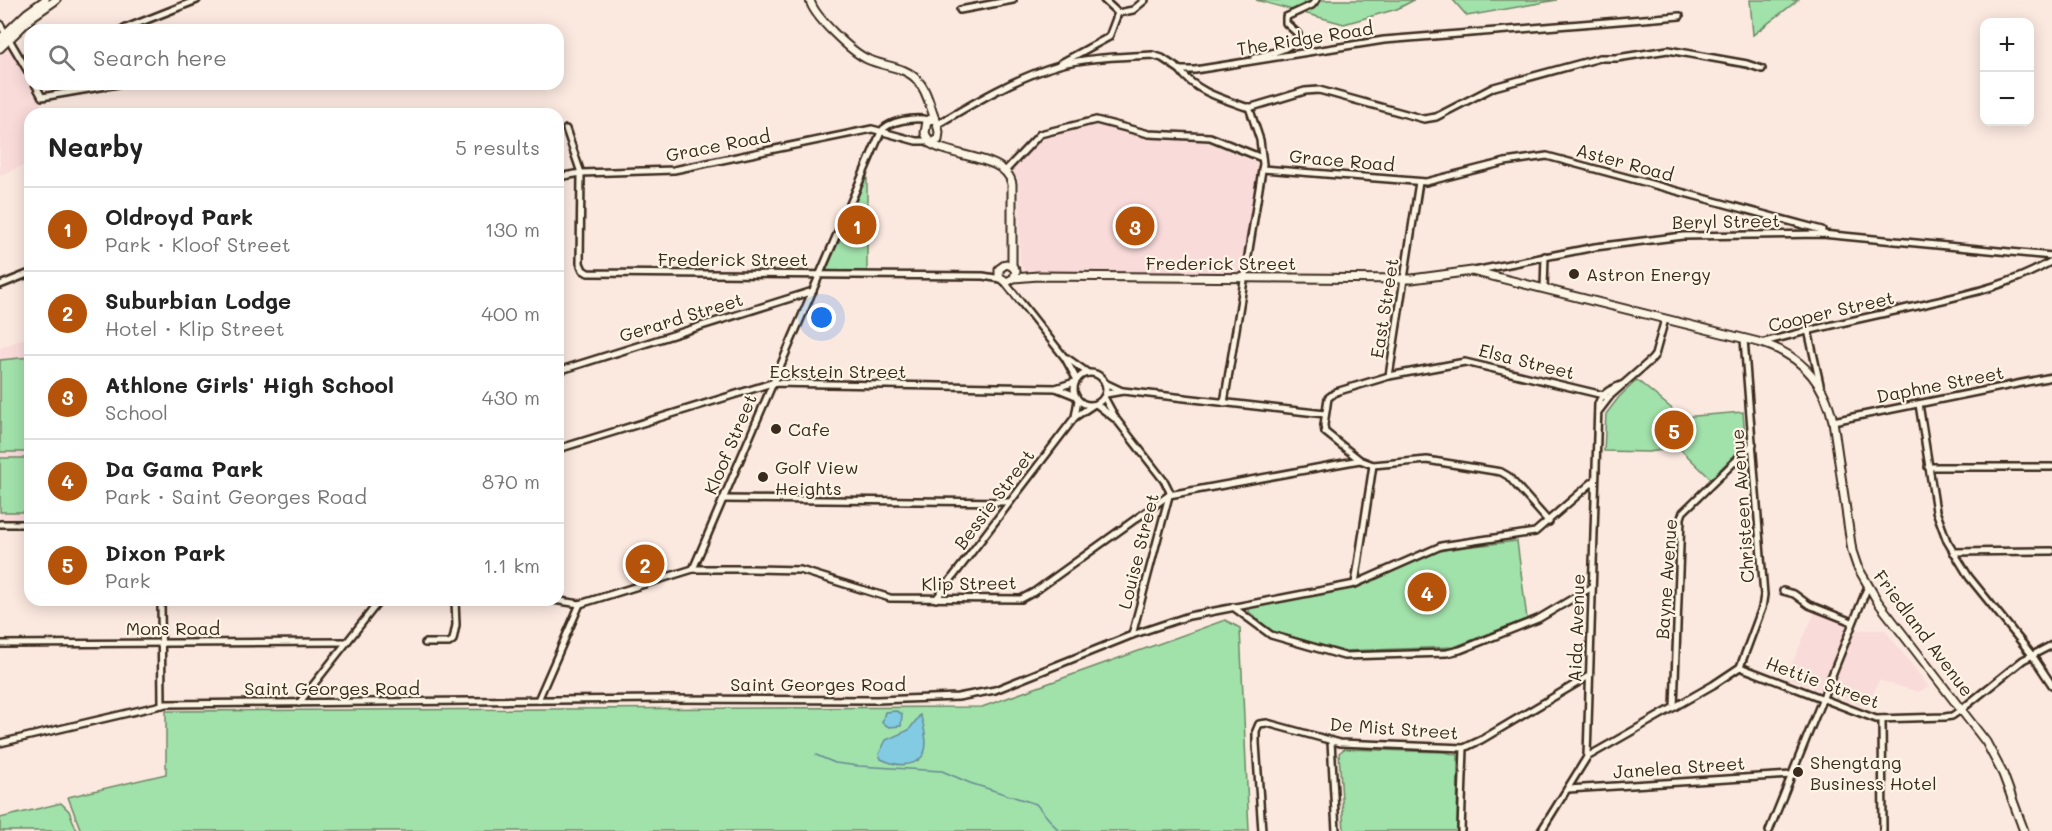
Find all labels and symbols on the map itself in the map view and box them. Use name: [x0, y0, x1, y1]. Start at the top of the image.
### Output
street label: The Ridge Road: [1235, 15, 1375, 61]
street label: Grace Road: [664, 123, 772, 167]
street label: Aster Road: [1574, 137, 1676, 187]
street label: Grace Road: [1288, 143, 1396, 177]
pin: 1: [838, 202, 876, 248]
pin: 3: [1116, 204, 1154, 248]
street label: Beryl Street: [1672, 208, 1780, 234]
street label: Frederick Street: [658, 247, 808, 271]
street label: Frederick Street: [1146, 251, 1296, 275]
street label: East Street: [1364, 256, 1404, 360]
place label: Astron Energy: [1586, 262, 1711, 286]
marker: Astron Energy: [1567, 267, 1581, 281]
street label: Cooper Street: [1766, 285, 1896, 337]
street label: Gerard Street: [616, 287, 746, 347]
your location: [807, 303, 836, 332]
street label: Elsa Street: [1477, 338, 1577, 384]
street label: Eckstein Street: [770, 359, 906, 383]
street label: Daphne Street: [1874, 360, 2006, 408]
street label: Kloof Street: [698, 390, 762, 498]
pin: 5: [1654, 408, 1694, 452]
place label: Cafe: [788, 417, 830, 441]
marker: Cafe: [769, 422, 783, 436]
street label: Christeen Avenue: [1725, 428, 1759, 584]
street label: Bessie Street: [948, 444, 1040, 554]
place label: Golf View Heights: [775, 455, 858, 500]
marker: Golf View Heights: [756, 470, 770, 484]
street label: Louise Street: [1112, 491, 1164, 611]
street label: Bayne Avenue: [1650, 518, 1682, 640]
pin: 2: [626, 542, 664, 586]
street label: Friedland Avenue: [1869, 565, 1979, 701]
street label: Klip Street: [921, 570, 1017, 596]
pin: 4: [1408, 570, 1446, 614]
street label: Aida Avenue: [1562, 573, 1590, 683]
street label: Mons Road: [126, 616, 220, 640]
street label: Hettie Street: [1763, 650, 1883, 714]
street label: Saint Georges Road: [730, 672, 906, 696]
street label: Saint Georges Road: [244, 676, 420, 700]
street label: De Mist Street: [1329, 712, 1459, 744]
street label: Janelea Street: [1612, 750, 1746, 784]
place label: Shengtang Business Hotel: [1810, 750, 1937, 795]
marker: Shengtang Business Hotel: [1791, 765, 1805, 779]

